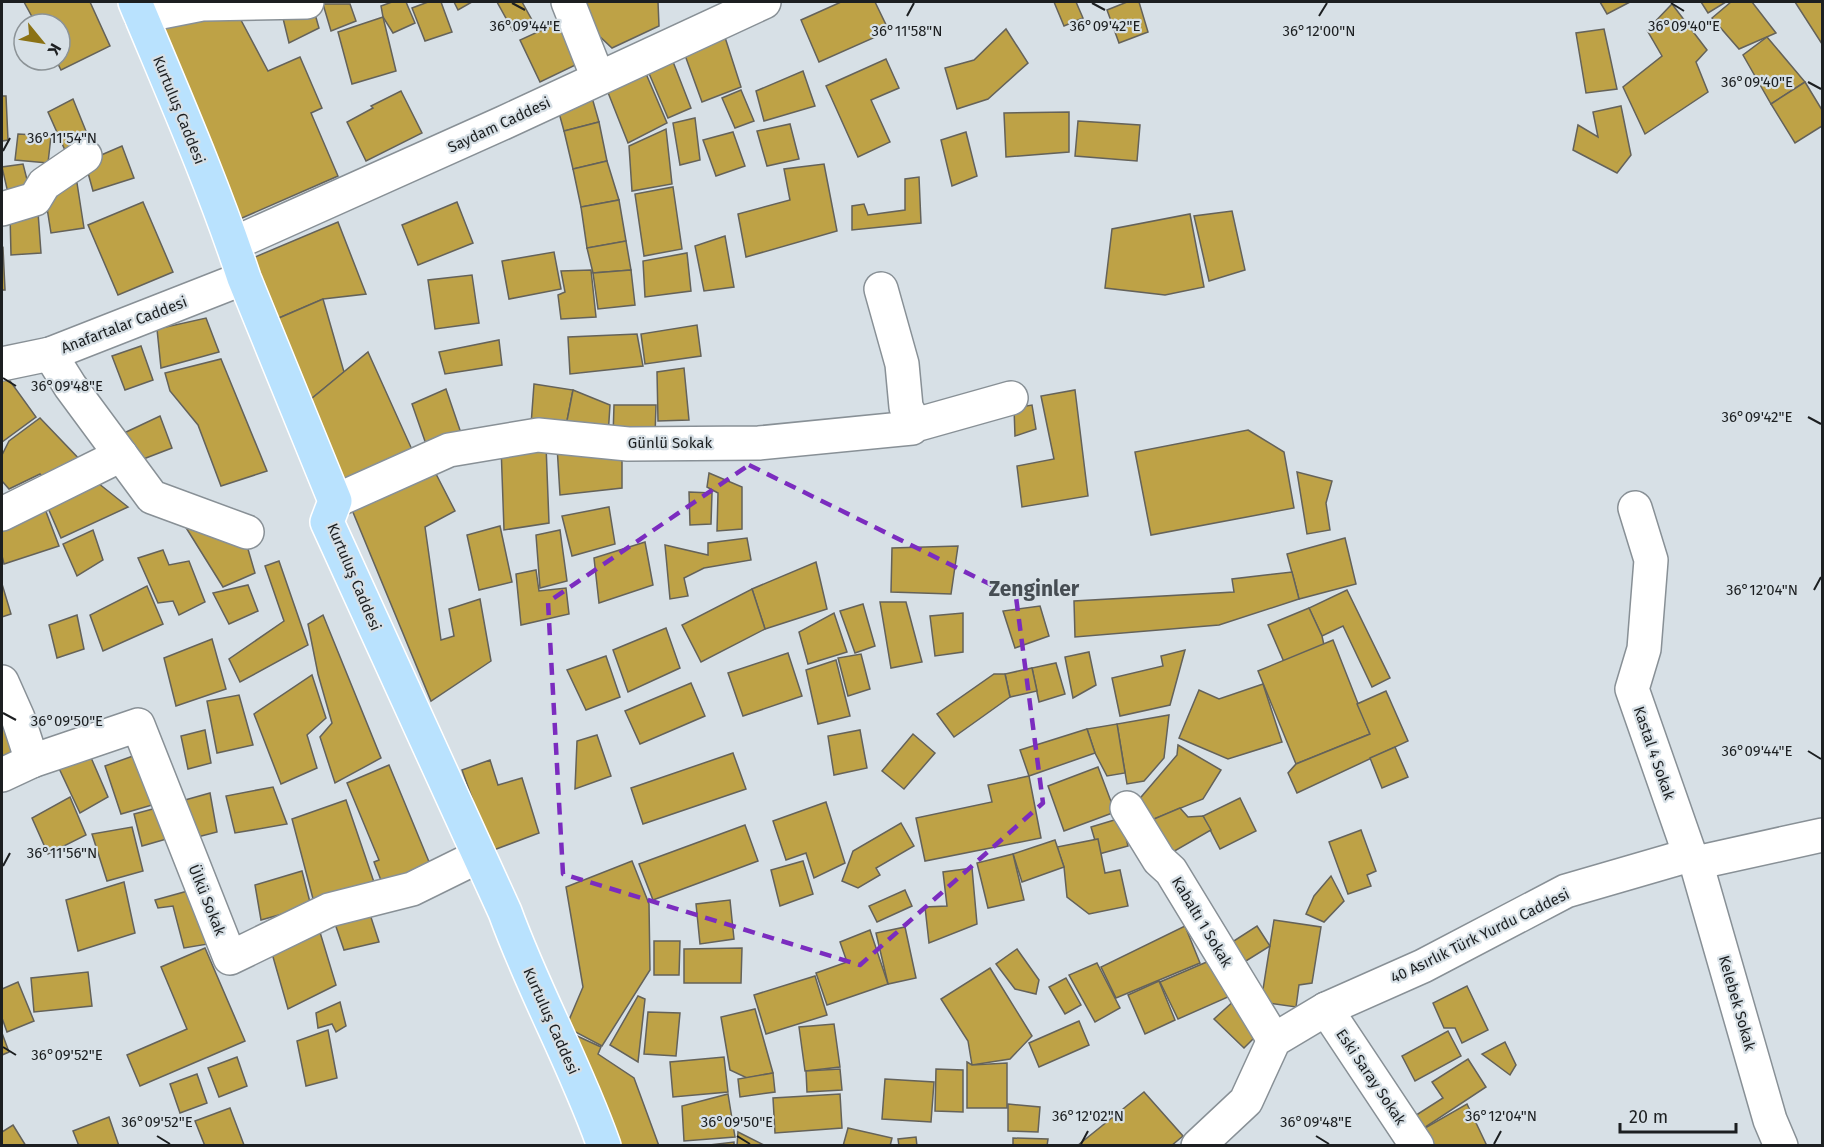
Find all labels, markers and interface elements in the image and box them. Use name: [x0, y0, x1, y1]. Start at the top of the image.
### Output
north arrow: [12, 12, 72, 72]
text: 36°09'44"E: [489, 17, 561, 35]
text: 36°09'42"E: [1069, 17, 1141, 35]
text: 36°09'40"E: [1648, 17, 1720, 35]
text: 36°11'58"N: [871, 22, 943, 40]
text: 36°12'00"N: [1282, 22, 1356, 40]
text: K: [43, 40, 65, 59]
street label: Kurtuluş Caddesi: [149, 53, 209, 167]
text: 36°09'40"E: [1721, 73, 1793, 91]
street label: Saydam Caddesi: [445, 93, 553, 157]
text: 36°11'54"N: [27, 129, 97, 147]
street label: Anafartalar Caddesi: [58, 293, 190, 357]
text: 36°09'48"E: [31, 377, 103, 395]
text: 36°09'42"E: [1721, 408, 1793, 426]
street label: Günlü Sokak: [628, 434, 712, 452]
street label: Kurtuluş Caddesi: [323, 520, 385, 634]
district label: Zenginler: [989, 576, 1080, 602]
text: 36°12'04"N: [1726, 581, 1798, 599]
street label: Kastal 4 Sokak: [1630, 704, 1679, 802]
text: 36°09'50"E: [31, 712, 103, 730]
text: 36°09'44"E: [1721, 742, 1793, 760]
text: 36°11'56"N: [27, 844, 97, 862]
street label: Ülkü Sokak: [185, 862, 229, 938]
street label: Kabaltı 1 Sokak: [1168, 873, 1236, 971]
street label: 40 Asırlık Türk Yurdu Caddesi: [1388, 885, 1572, 987]
street label: Kelebek Sokak: [1715, 953, 1759, 1053]
street label: Kurtuluş Caddesi: [519, 965, 583, 1077]
street label: Eski Saray Sokak: [1332, 1026, 1410, 1129]
text: 36°09'52"E: [31, 1046, 103, 1064]
scale bar: [1620, 1096, 1736, 1134]
text: 20 m: [1629, 1106, 1668, 1128]
text: 36°12'02"N: [1052, 1107, 1124, 1125]
text: 36°12'04"N: [1465, 1107, 1537, 1125]
text: 36°09'52"E: [121, 1113, 193, 1131]
text: 36°09'50"E: [701, 1113, 773, 1131]
text: 36°09'48"E: [1280, 1113, 1352, 1131]

